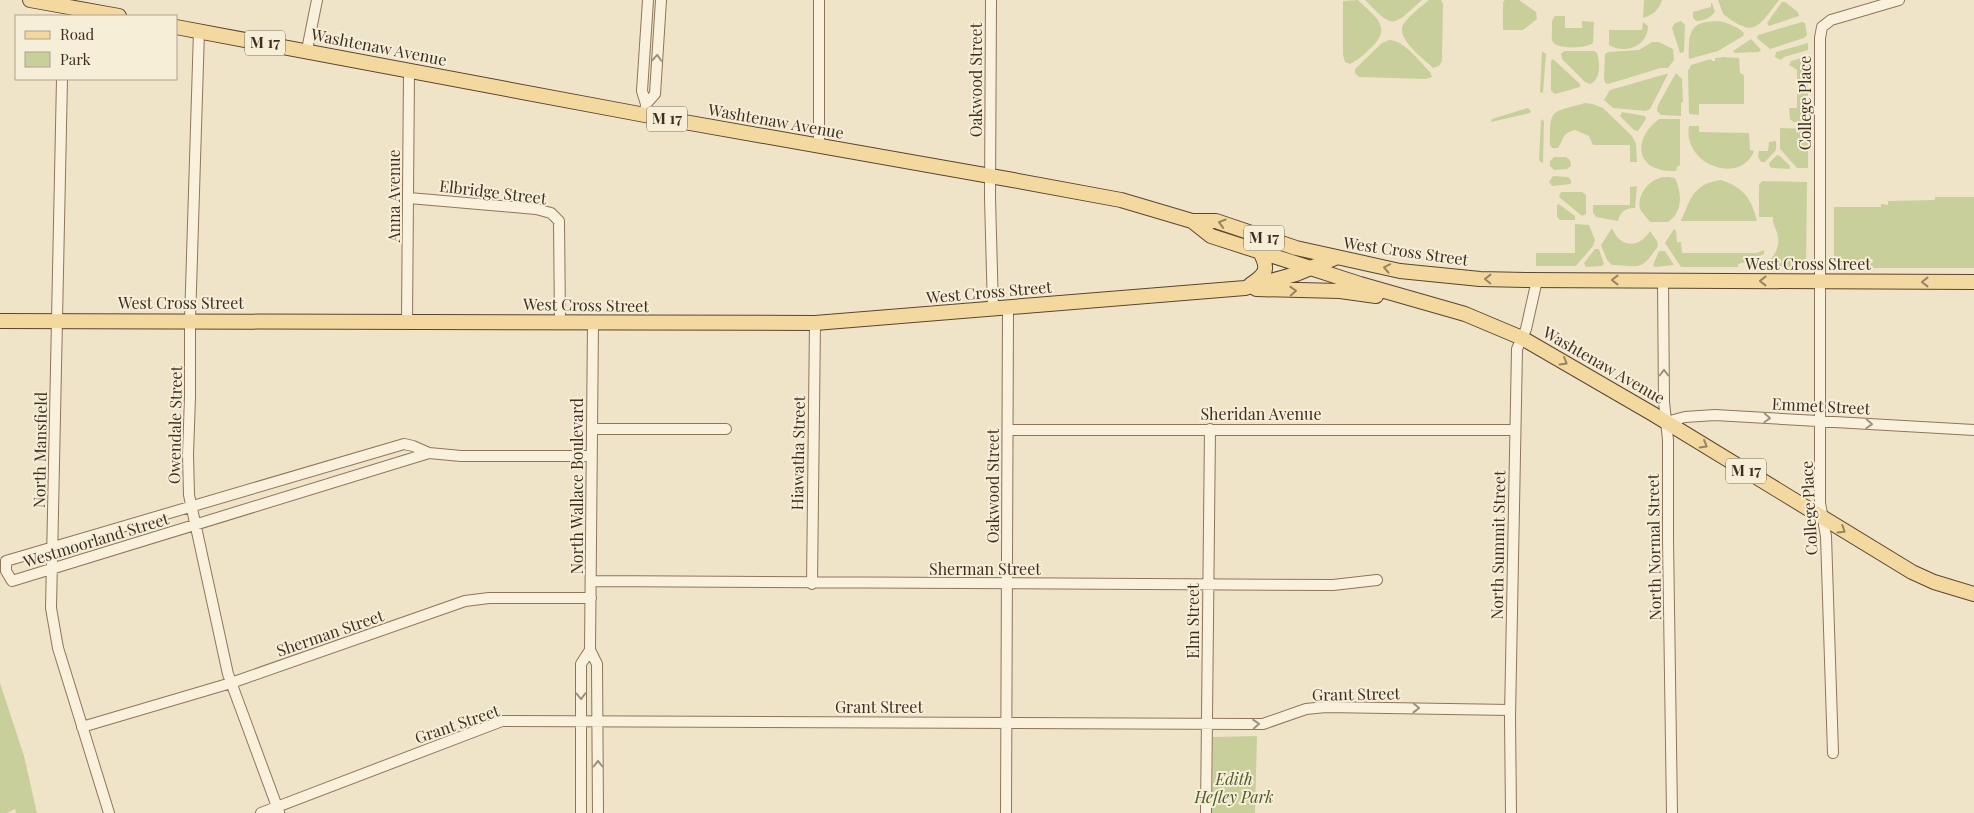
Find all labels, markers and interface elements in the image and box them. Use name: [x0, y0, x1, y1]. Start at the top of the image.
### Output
legend: [15, 15, 178, 80]
street label: Oakwood Street: [965, 22, 986, 137]
street label: Washtenaw Avenue: [309, 23, 449, 70]
text: Road: [60, 24, 94, 44]
road number: M 17: [245, 30, 285, 56]
text: Park: [60, 49, 92, 69]
one-way arrow: [652, 54, 663, 62]
street label: College Place: [1794, 56, 1815, 150]
street label: Washtenaw Avenue: [706, 98, 846, 143]
road number: M 17: [647, 106, 687, 132]
street label: Anna Avenue: [383, 149, 404, 244]
street label: Elbridge Street: [438, 175, 548, 209]
one-way arrow: [1218, 219, 1226, 229]
road number: M 17: [1244, 226, 1284, 250]
street label: West Cross Street: [1341, 231, 1470, 270]
street label: West Cross Street: [1744, 253, 1871, 274]
one-way arrow: [1382, 264, 1391, 274]
one-way arrow: [1484, 274, 1492, 284]
one-way arrow: [1610, 275, 1618, 285]
street label: West Cross Street: [924, 276, 1053, 308]
one-way arrow: [1759, 276, 1766, 286]
one-way arrow: [1921, 277, 1929, 287]
one-way arrow: [1290, 285, 1298, 296]
street label: West Cross Street: [117, 292, 244, 313]
street label: West Cross Street: [522, 293, 649, 316]
street label: Washtenaw Avenue: [1539, 321, 1669, 408]
one-way arrow: [1558, 356, 1567, 366]
street label: Owendale Street: [163, 365, 186, 484]
one-way arrow: [1659, 369, 1669, 377]
street label: North Mansfield: [28, 392, 51, 508]
street label: Emmet Street: [1771, 392, 1871, 419]
street label: Hiawatha Street: [786, 395, 809, 511]
street label: North Wallace Boulevard: [566, 398, 587, 574]
street label: Sheridan Avenue: [1200, 403, 1322, 424]
one-way arrow: [1763, 412, 1771, 423]
one-way arrow: [1866, 418, 1874, 429]
street label: Oakwood Street: [982, 428, 1003, 543]
one-way arrow: [1698, 438, 1707, 448]
road number: M 17: [1726, 458, 1766, 484]
street label: College Place: [1796, 460, 1821, 556]
street label: North Summit Street: [1486, 470, 1509, 620]
street label: North Normal Street: [1642, 473, 1665, 620]
street label: Westmoorland Street: [20, 507, 172, 572]
one-way arrow: [1837, 523, 1846, 533]
street label: Sherman Street: [929, 558, 1041, 579]
street label: Elm Street: [1182, 583, 1203, 659]
street label: Sherman Street: [273, 604, 386, 661]
street label: Grant Street: [1312, 682, 1401, 705]
one-way arrow: [576, 693, 586, 701]
street label: Grant Street: [835, 696, 923, 717]
street label: Grant Street: [412, 699, 502, 748]
one-way arrow: [1412, 703, 1420, 713]
one-way arrow: [1252, 718, 1260, 729]
one-way arrow: [593, 760, 603, 768]
park label: Edith Hefley Park: [1193, 768, 1274, 807]

